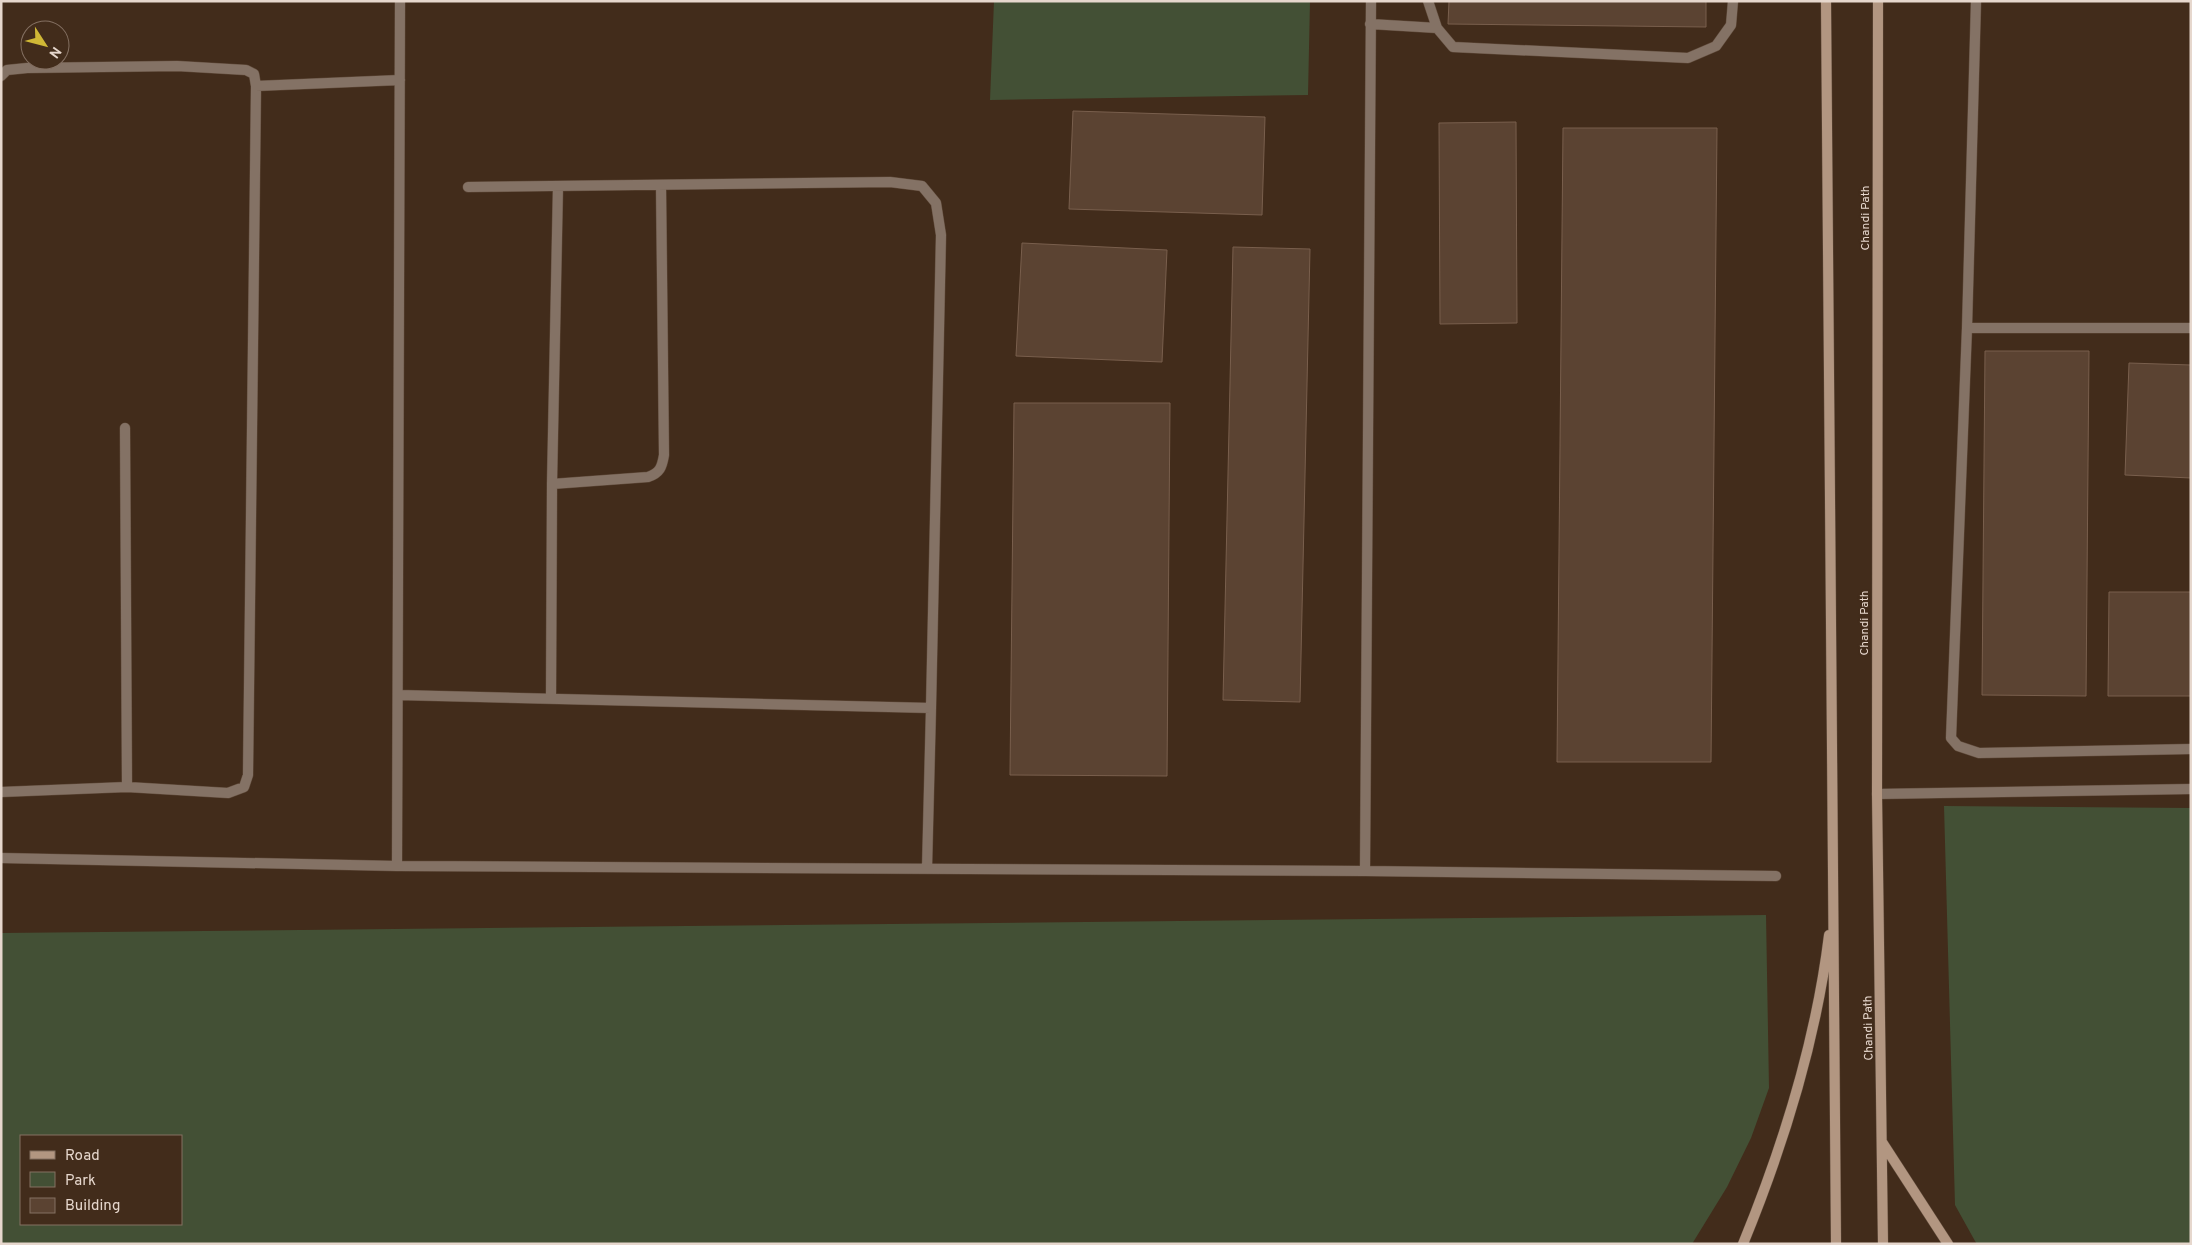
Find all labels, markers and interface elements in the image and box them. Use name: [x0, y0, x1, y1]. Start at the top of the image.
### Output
north arrow: [20, 20, 70, 70]
text: N: [44, 43, 64, 61]
street label: Chandi Path: [1858, 185, 1874, 251]
street label: Chandi Path: [1857, 590, 1873, 656]
street label: Chandi Path: [1860, 995, 1878, 1061]
legend: [20, 1135, 182, 1225]
text: Road: [65, 1147, 100, 1166]
text: Park: [65, 1172, 96, 1191]
text: Building: [65, 1197, 120, 1216]

